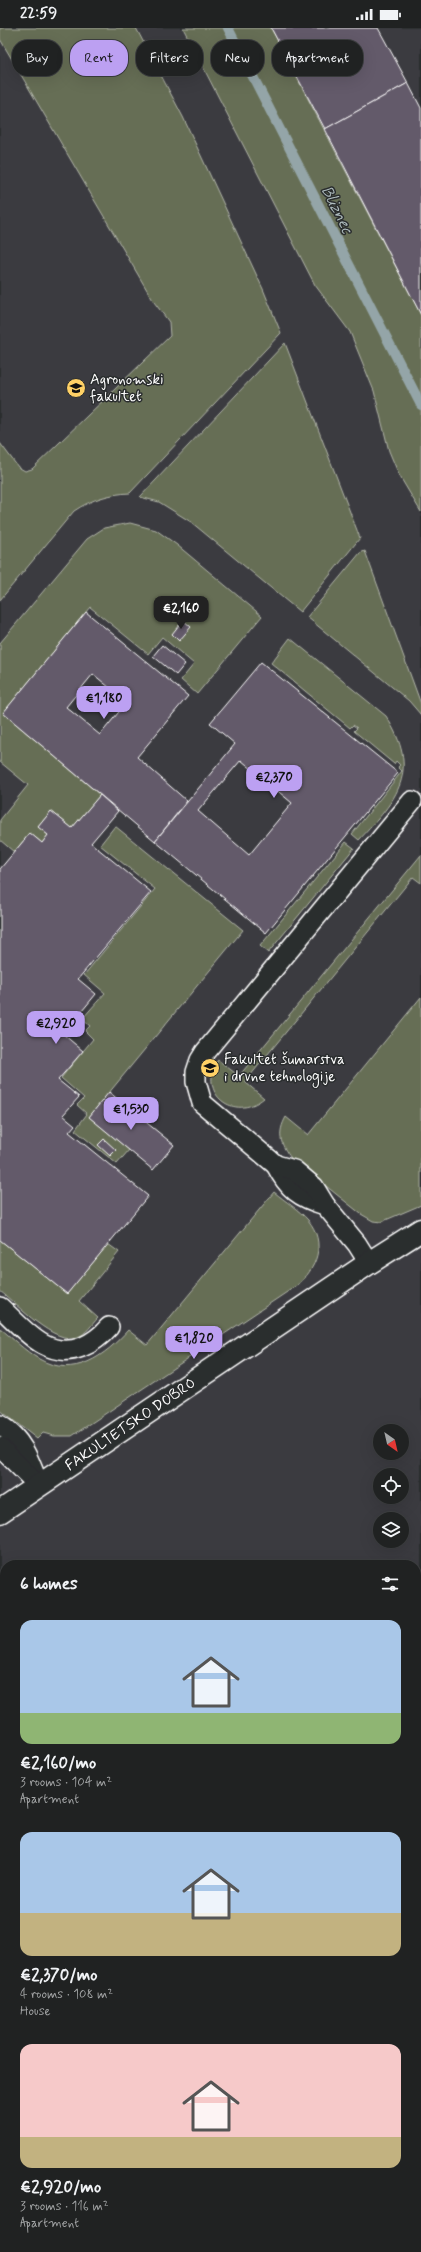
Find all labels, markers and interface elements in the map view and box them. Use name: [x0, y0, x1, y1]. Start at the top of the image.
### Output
text: 22:59: [20, 4, 57, 24]
chip: Buy: [12, 40, 62, 76]
chip: Rent: [70, 40, 128, 76]
chip: Filters: [136, 40, 203, 76]
chip: New: [211, 40, 264, 76]
chip: Apartment: [272, 40, 363, 76]
water label: Bliznec: [316, 182, 358, 238]
place label: Agronomski fakultet: [90, 370, 164, 407]
school or university icon: Agronomski fakultet: [65, 377, 87, 399]
pin: €2,160: [148, 596, 214, 630]
text: €2,160: [163, 600, 199, 617]
pin: €1,180: [71, 686, 137, 720]
text: €1,180: [85, 690, 123, 707]
pin: €2,370: [241, 765, 307, 799]
text: €2,370: [255, 769, 293, 786]
pin: €2,920: [23, 1011, 89, 1045]
text: €2,920: [36, 1015, 76, 1032]
place label: Fakultet šumarstva i drvne tehnologije: [224, 1050, 345, 1088]
school or university icon: Fakultet šumarstva i drvne tehnologije: [199, 1057, 221, 1079]
pin: €1,530: [98, 1097, 164, 1131]
text: €1,530: [113, 1101, 149, 1118]
pin: €1,820: [161, 1326, 227, 1360]
text: €1,820: [174, 1330, 214, 1347]
street label: FAKULTETSKO DOBRO: [61, 1374, 200, 1476]
north arrow: [373, 1424, 409, 1460]
map controls: [373, 1424, 409, 1548]
button: locate: [373, 1468, 409, 1504]
button: layers: [373, 1512, 409, 1548]
text: 6 homes: [20, 1573, 78, 1595]
icon: filters: [379, 1573, 401, 1595]
icon: home: [175, 1646, 247, 1718]
text: €2,160/mo: [20, 1752, 96, 1774]
text: 3 rooms · 104 m²: [20, 1774, 112, 1791]
text: Apartment: [20, 1791, 79, 1808]
icon: home: [175, 1858, 247, 1930]
text: €2,370/mo: [20, 1964, 98, 1986]
text: 4 rooms · 108 m²: [20, 1986, 113, 2003]
text: House: [20, 2003, 51, 2020]
icon: home: [175, 2070, 247, 2142]
text: €2,920/mo: [20, 2176, 101, 2198]
text: 3 rooms · 116 m²: [20, 2198, 109, 2215]
text: Apartment: [20, 2215, 79, 2232]

